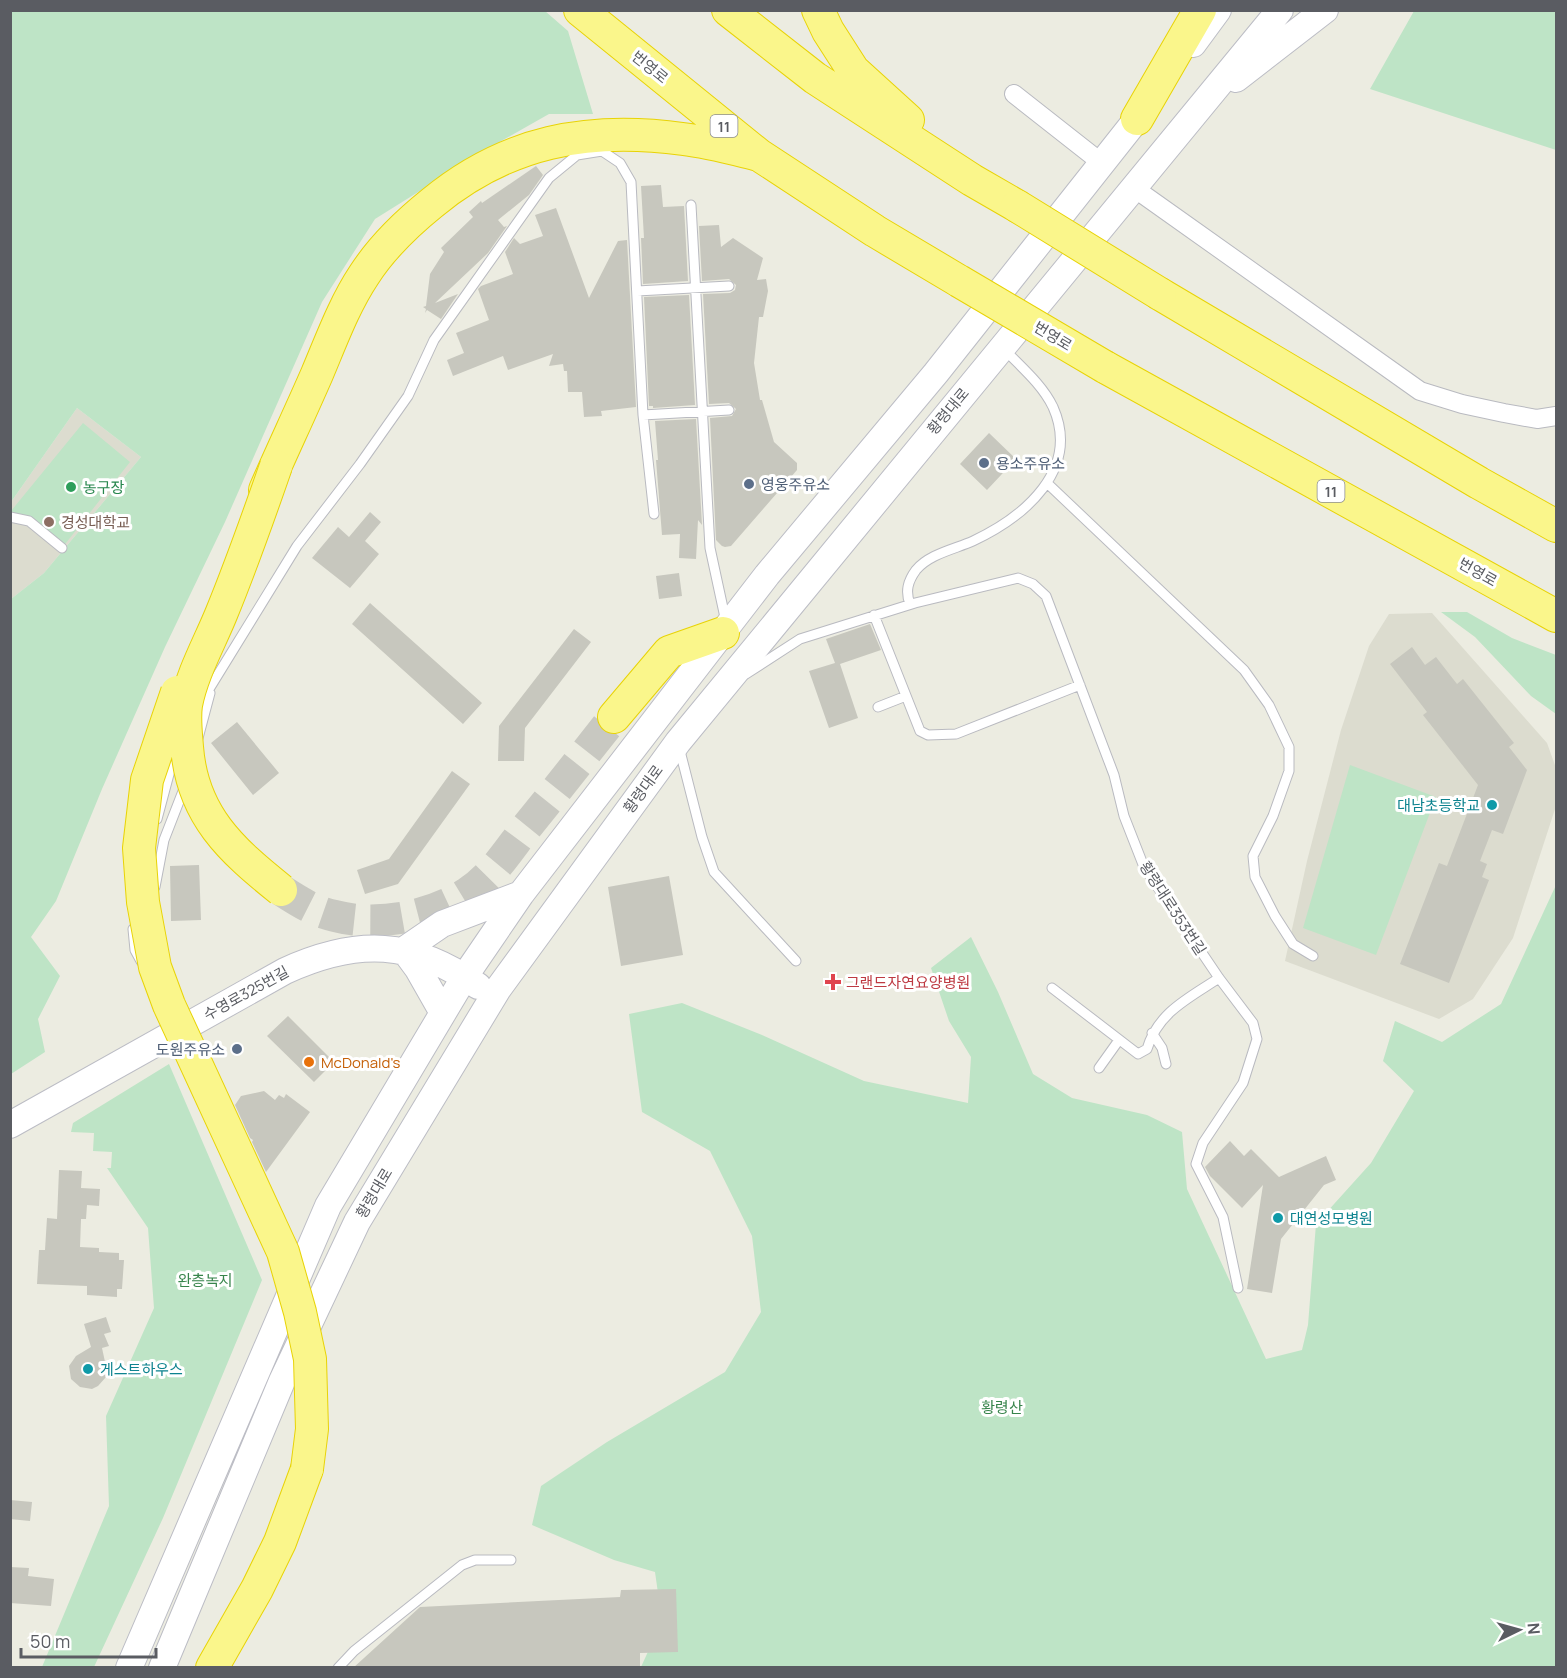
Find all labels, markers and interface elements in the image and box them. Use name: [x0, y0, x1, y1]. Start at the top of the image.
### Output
street label: 번영로: [627, 46, 673, 88]
road number: 11: [710, 115, 738, 137]
street label: 번영로: [1030, 316, 1076, 356]
street label: 황령대로: [922, 383, 974, 439]
place label: 용소주유소: [996, 453, 1065, 474]
marker: 용소주유소: [977, 456, 991, 470]
place label: 영웅주유소: [761, 474, 830, 495]
place label: 농구장: [83, 477, 125, 498]
marker: 영웅주유소: [742, 477, 756, 491]
marker: 농구장: [64, 480, 78, 494]
road number: 11: [1318, 480, 1344, 502]
place label: 경성대학교: [61, 512, 130, 533]
marker: 경성대학교: [42, 515, 56, 529]
street label: 번영로: [1455, 553, 1501, 591]
street label: 황령대로: [618, 760, 668, 818]
place label: 대남초등학교: [1397, 795, 1480, 816]
marker: 대남초등학교: [1485, 798, 1499, 812]
street label: 황령대로353번길: [1135, 857, 1211, 959]
street label: 수영로325번길: [200, 961, 292, 1025]
place label: 그랜드자연요양병원: [846, 972, 970, 993]
marker: 그랜드자연요양병원: [824, 973, 842, 991]
place label: 도원주유소: [156, 1039, 225, 1060]
marker: 도원주유소: [230, 1042, 244, 1056]
place label: McDonald's: [321, 1052, 400, 1073]
marker: McDonald's: [302, 1055, 316, 1069]
street label: 황령대로: [351, 1164, 397, 1222]
place label: 대연성모병원: [1290, 1208, 1373, 1229]
marker: 대연성모병원: [1271, 1211, 1285, 1225]
park label: 완층녹지: [177, 1270, 233, 1291]
place label: 게스트하우스: [100, 1359, 183, 1380]
marker: 게스트하우스: [81, 1362, 95, 1376]
park label: 황령산: [981, 1397, 1023, 1418]
north arrow: [1489, 1600, 1549, 1660]
scale bar: [21, 1621, 156, 1659]
text: N: [1522, 1622, 1545, 1635]
text: 50 m: [30, 1629, 70, 1653]

